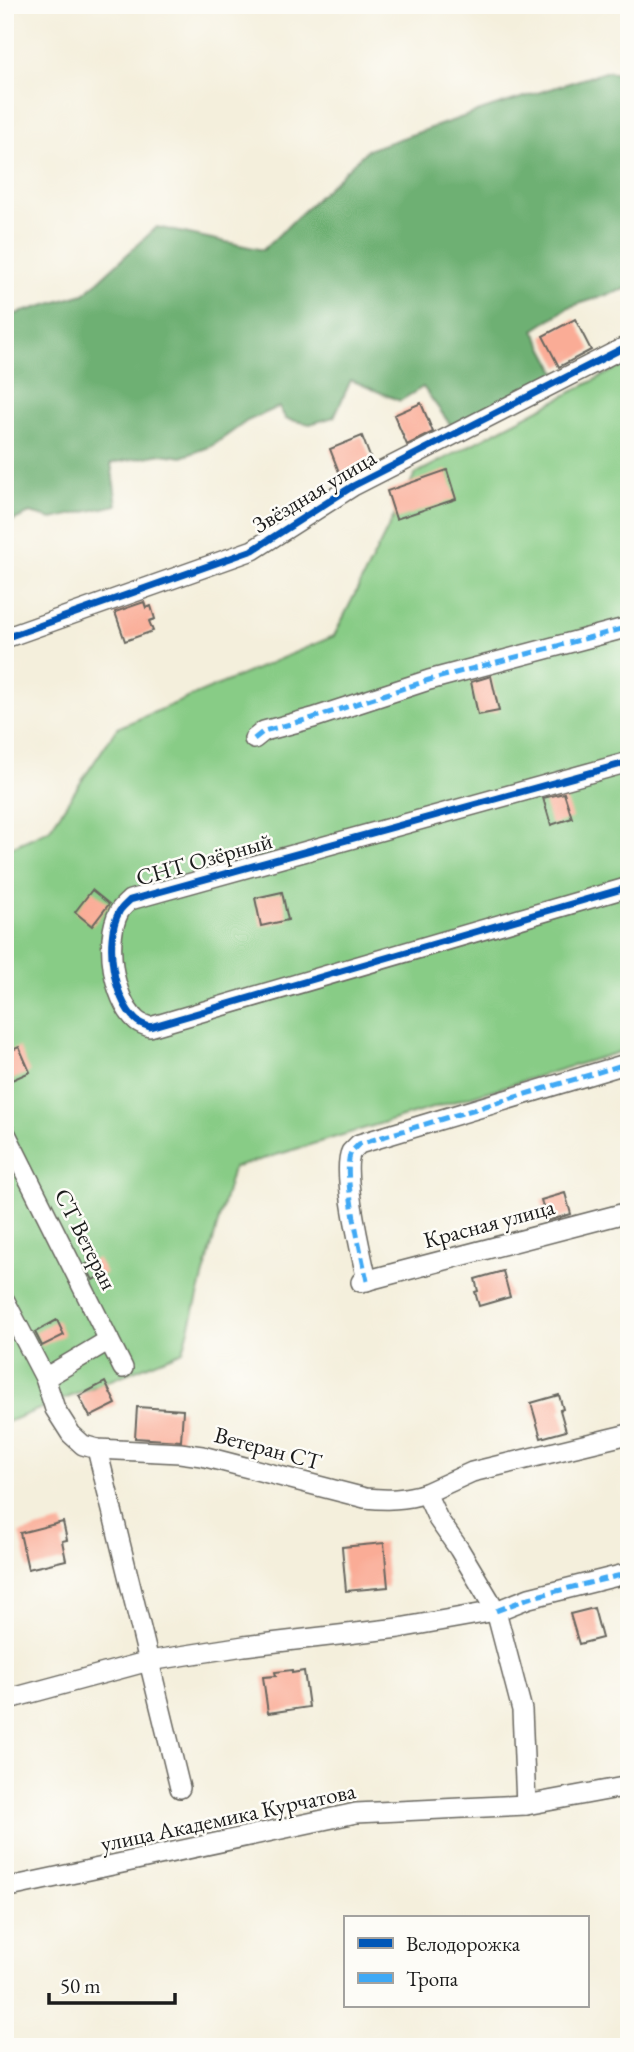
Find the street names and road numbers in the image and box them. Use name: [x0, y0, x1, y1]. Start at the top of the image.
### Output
street label: Звёздная улица: [247, 442, 382, 540]
street label: СНТ Озёрный: [132, 825, 276, 893]
street label: СТ Ветеран: [48, 1183, 124, 1295]
street label: Красная улица: [420, 1191, 559, 1255]
street label: Ветеран СТ: [211, 1419, 325, 1477]
street label: улица Академика Курчатова: [98, 1775, 359, 1859]

